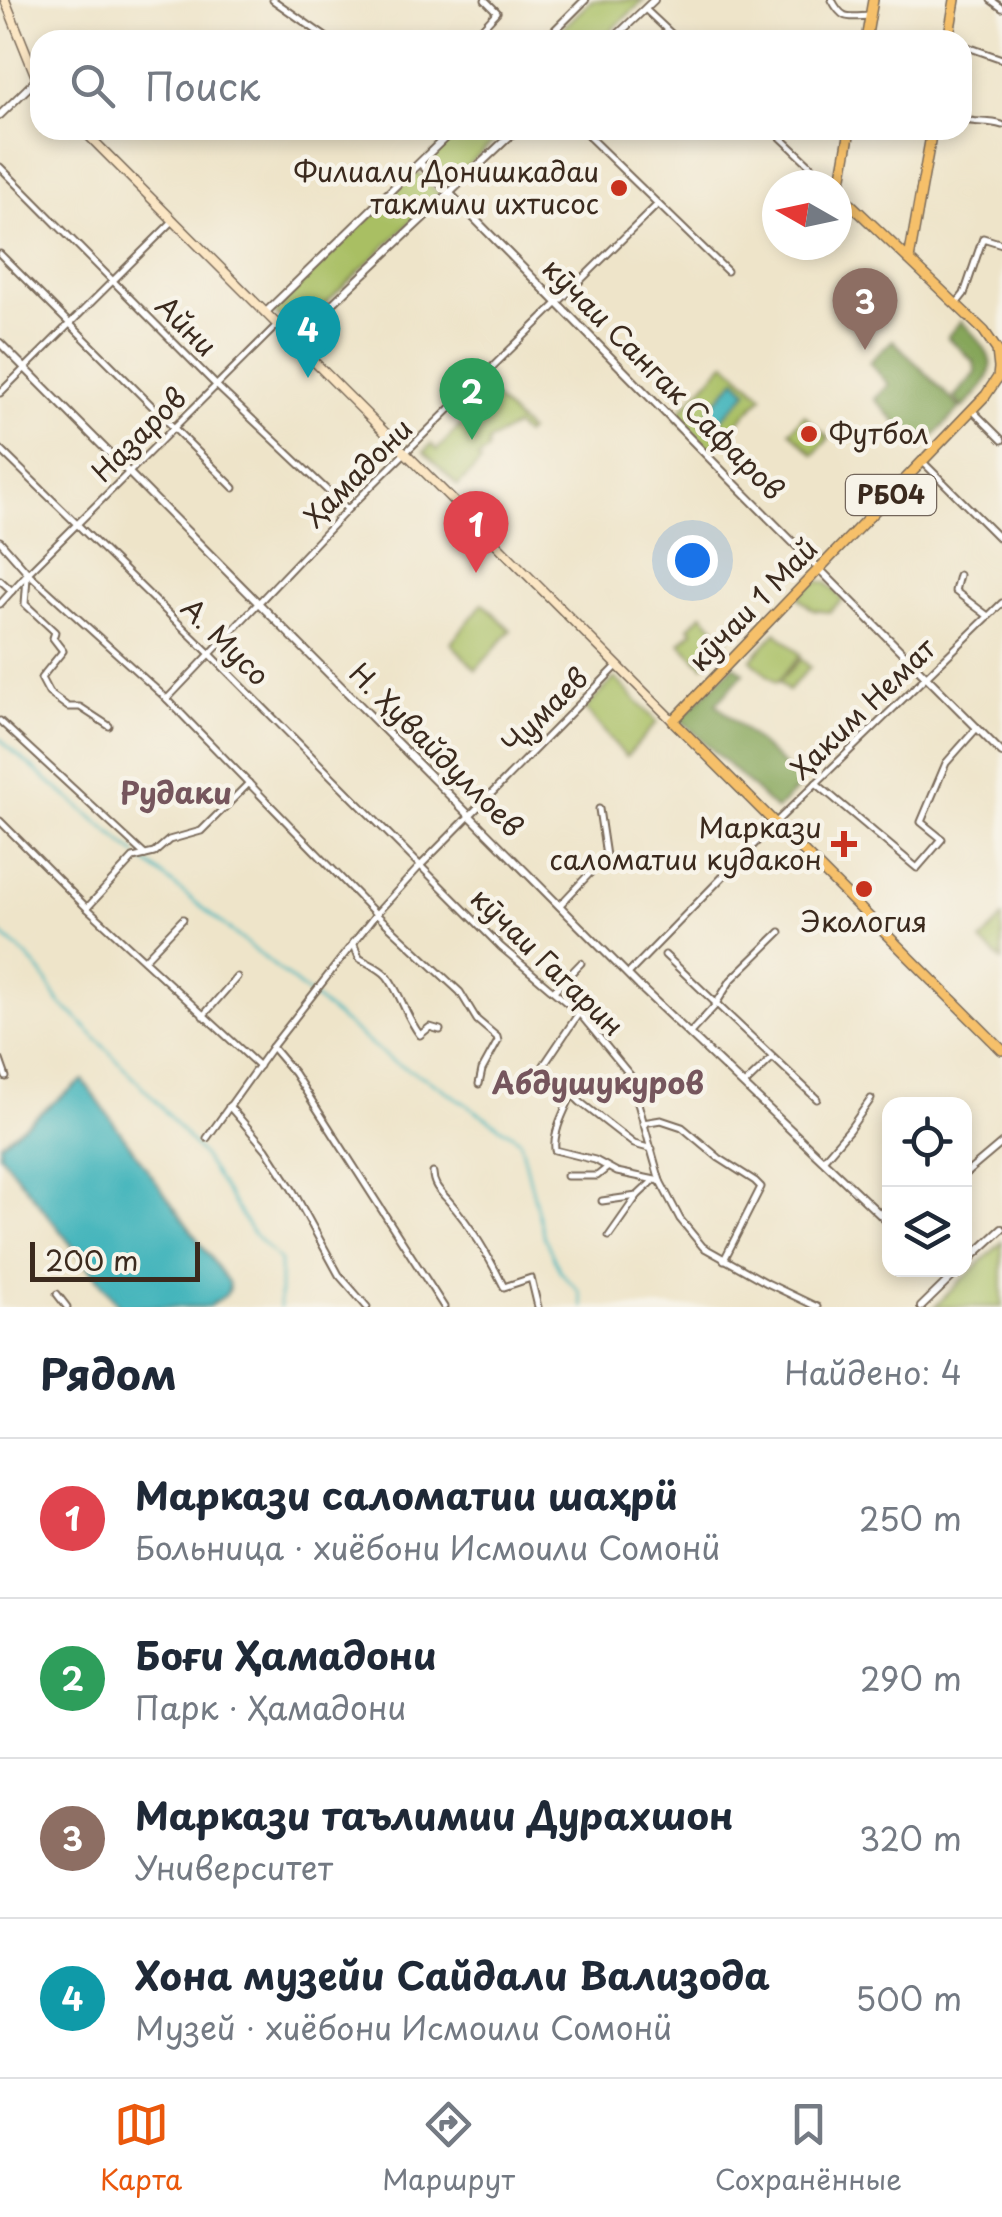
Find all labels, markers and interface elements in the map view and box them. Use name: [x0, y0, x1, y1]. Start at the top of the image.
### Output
search box: [30, 30, 972, 140]
text: Поиск: [145, 57, 260, 114]
icon: search: [65, 58, 120, 113]
place label: Филиали Донишкадаи такмили ихтисос: [294, 149, 599, 224]
north arrow: [762, 170, 852, 260]
marker: Филиали Донишкадаи такмили ихтисос: [608, 177, 630, 199]
street label: кӯчаи Сангак Сафаров: [533, 247, 795, 509]
pin: 3: [832, 268, 898, 350]
street label: Айни: [147, 284, 228, 365]
pin: 4: [276, 296, 340, 378]
pin: 2: [440, 358, 504, 440]
street label: Назаров: [81, 377, 195, 491]
street label: Ҳамадони: [292, 407, 421, 536]
place label: Футбол: [829, 411, 929, 454]
marker: Футбол: [798, 423, 820, 445]
road number: РБ04: [846, 475, 936, 515]
pin: 1: [444, 490, 508, 573]
street label: кӯчаи 1 Май: [677, 528, 827, 680]
your location: [667, 535, 718, 586]
street label: А. Мусо: [172, 587, 280, 695]
street label: Ҳаким Немат: [779, 627, 945, 789]
street label: Н. Ҳувайдуллоев: [340, 652, 534, 846]
street label: Ҷумаев: [491, 657, 597, 763]
district label: Рудаки: [120, 769, 232, 814]
place label: Маркази саломатии кудакон: [549, 805, 822, 880]
marker: Маркази саломатии кудакон: [831, 831, 857, 857]
street label: кӯчаи Гагарин: [462, 876, 634, 1045]
marker: Экология: [853, 878, 875, 900]
place label: Экология: [801, 899, 927, 942]
district label: Абдушукуров: [491, 1059, 704, 1104]
map controls: [882, 1097, 972, 1277]
button: locate: [882, 1097, 972, 1187]
button: layers: [882, 1187, 972, 1277]
scale bar: [30, 1237, 200, 1282]
text: 200 m: [45, 1238, 138, 1281]
text: Рядом: [40, 1341, 177, 1404]
text: Найдено: 4: [784, 1348, 962, 1396]
text: Маркази саломатии шаҳрӣ: [135, 1466, 678, 1523]
text: 1: [65, 1494, 80, 1542]
text: 250 m: [859, 1494, 962, 1542]
text: Больница · хиёбони Исмоили Сомонӣ: [135, 1523, 720, 1571]
text: Боғи Ҳамадони: [135, 1626, 437, 1683]
text: 2: [61, 1654, 84, 1702]
text: 290 m: [860, 1654, 962, 1702]
text: Парк · Ҳамадони: [135, 1683, 406, 1731]
text: Маркази таълимии Дурахшон: [135, 1786, 734, 1843]
text: 3: [62, 1814, 83, 1862]
text: 320 m: [859, 1814, 962, 1862]
text: Университет: [135, 1843, 333, 1891]
text: Хона музейи Сайдали Вализода: [135, 1946, 770, 2003]
text: 4: [62, 1974, 83, 2022]
text: 500 m: [856, 1974, 962, 2022]
text: Музей · хиёбони Исмоили Сомонӣ: [135, 2003, 672, 2051]
tab: Карта: [100, 2097, 182, 2200]
tab: Маршрут: [382, 2097, 515, 2200]
tab: Сохранённые: [715, 2097, 902, 2200]

